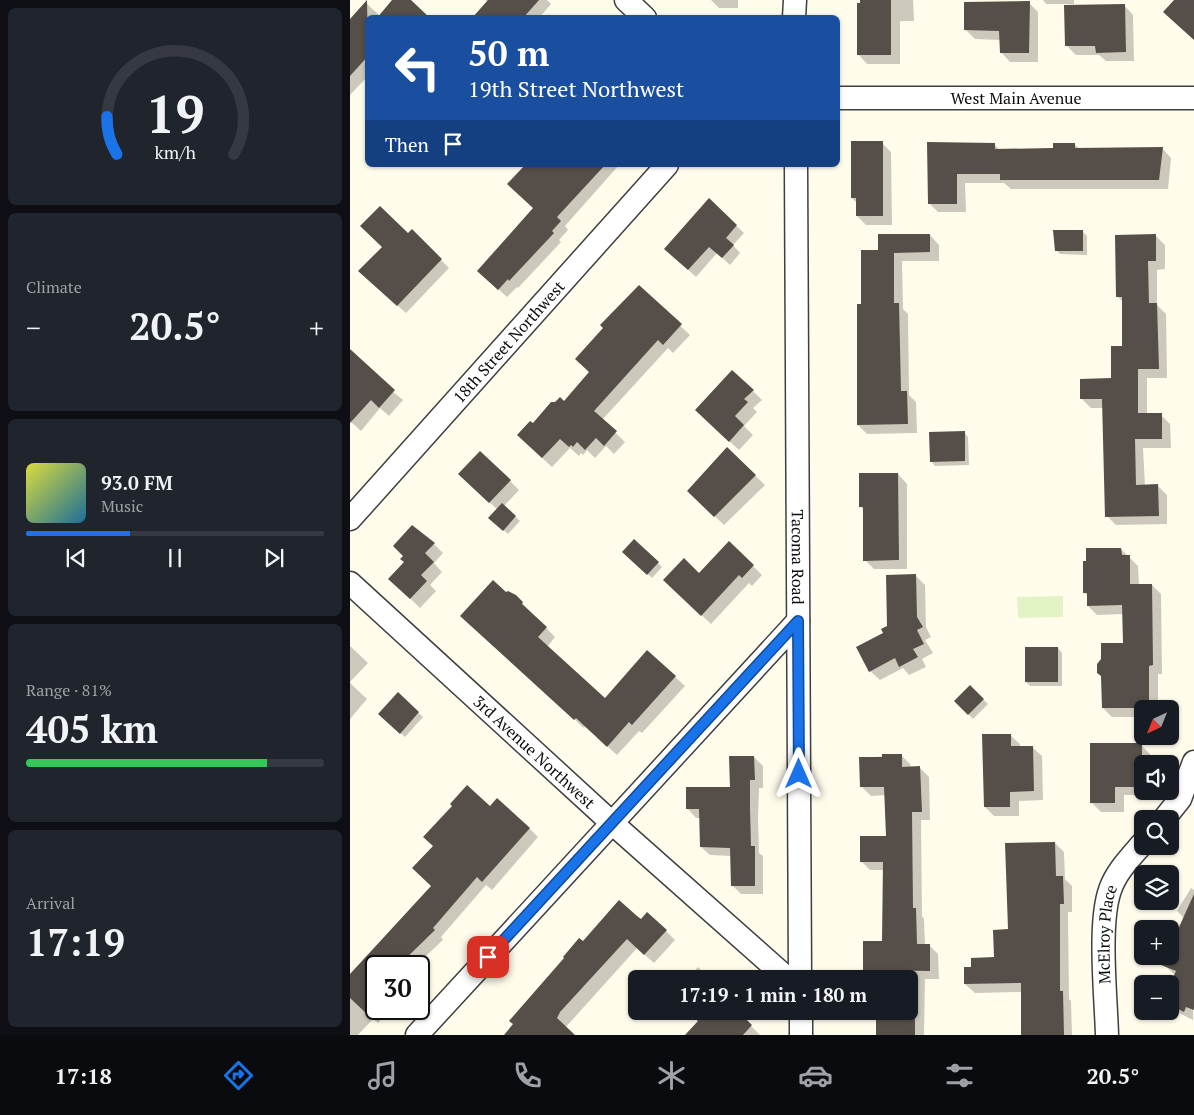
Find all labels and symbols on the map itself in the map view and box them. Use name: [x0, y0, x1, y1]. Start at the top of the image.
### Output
street label: West Main Avenue: [950, 87, 1082, 109]
street label: 18th Street Northwest: [448, 276, 570, 408]
street label: Tacoma Road: [787, 509, 809, 605]
street label: 3rd Avenue Northwest: [469, 690, 600, 813]
north arrow: [1134, 700, 1179, 745]
position arrow: [772, 747, 824, 799]
street label: McElroy Place: [1092, 881, 1122, 984]
pin: [467, 936, 509, 978]
speed limit sign: 30: [365, 955, 430, 1020]

